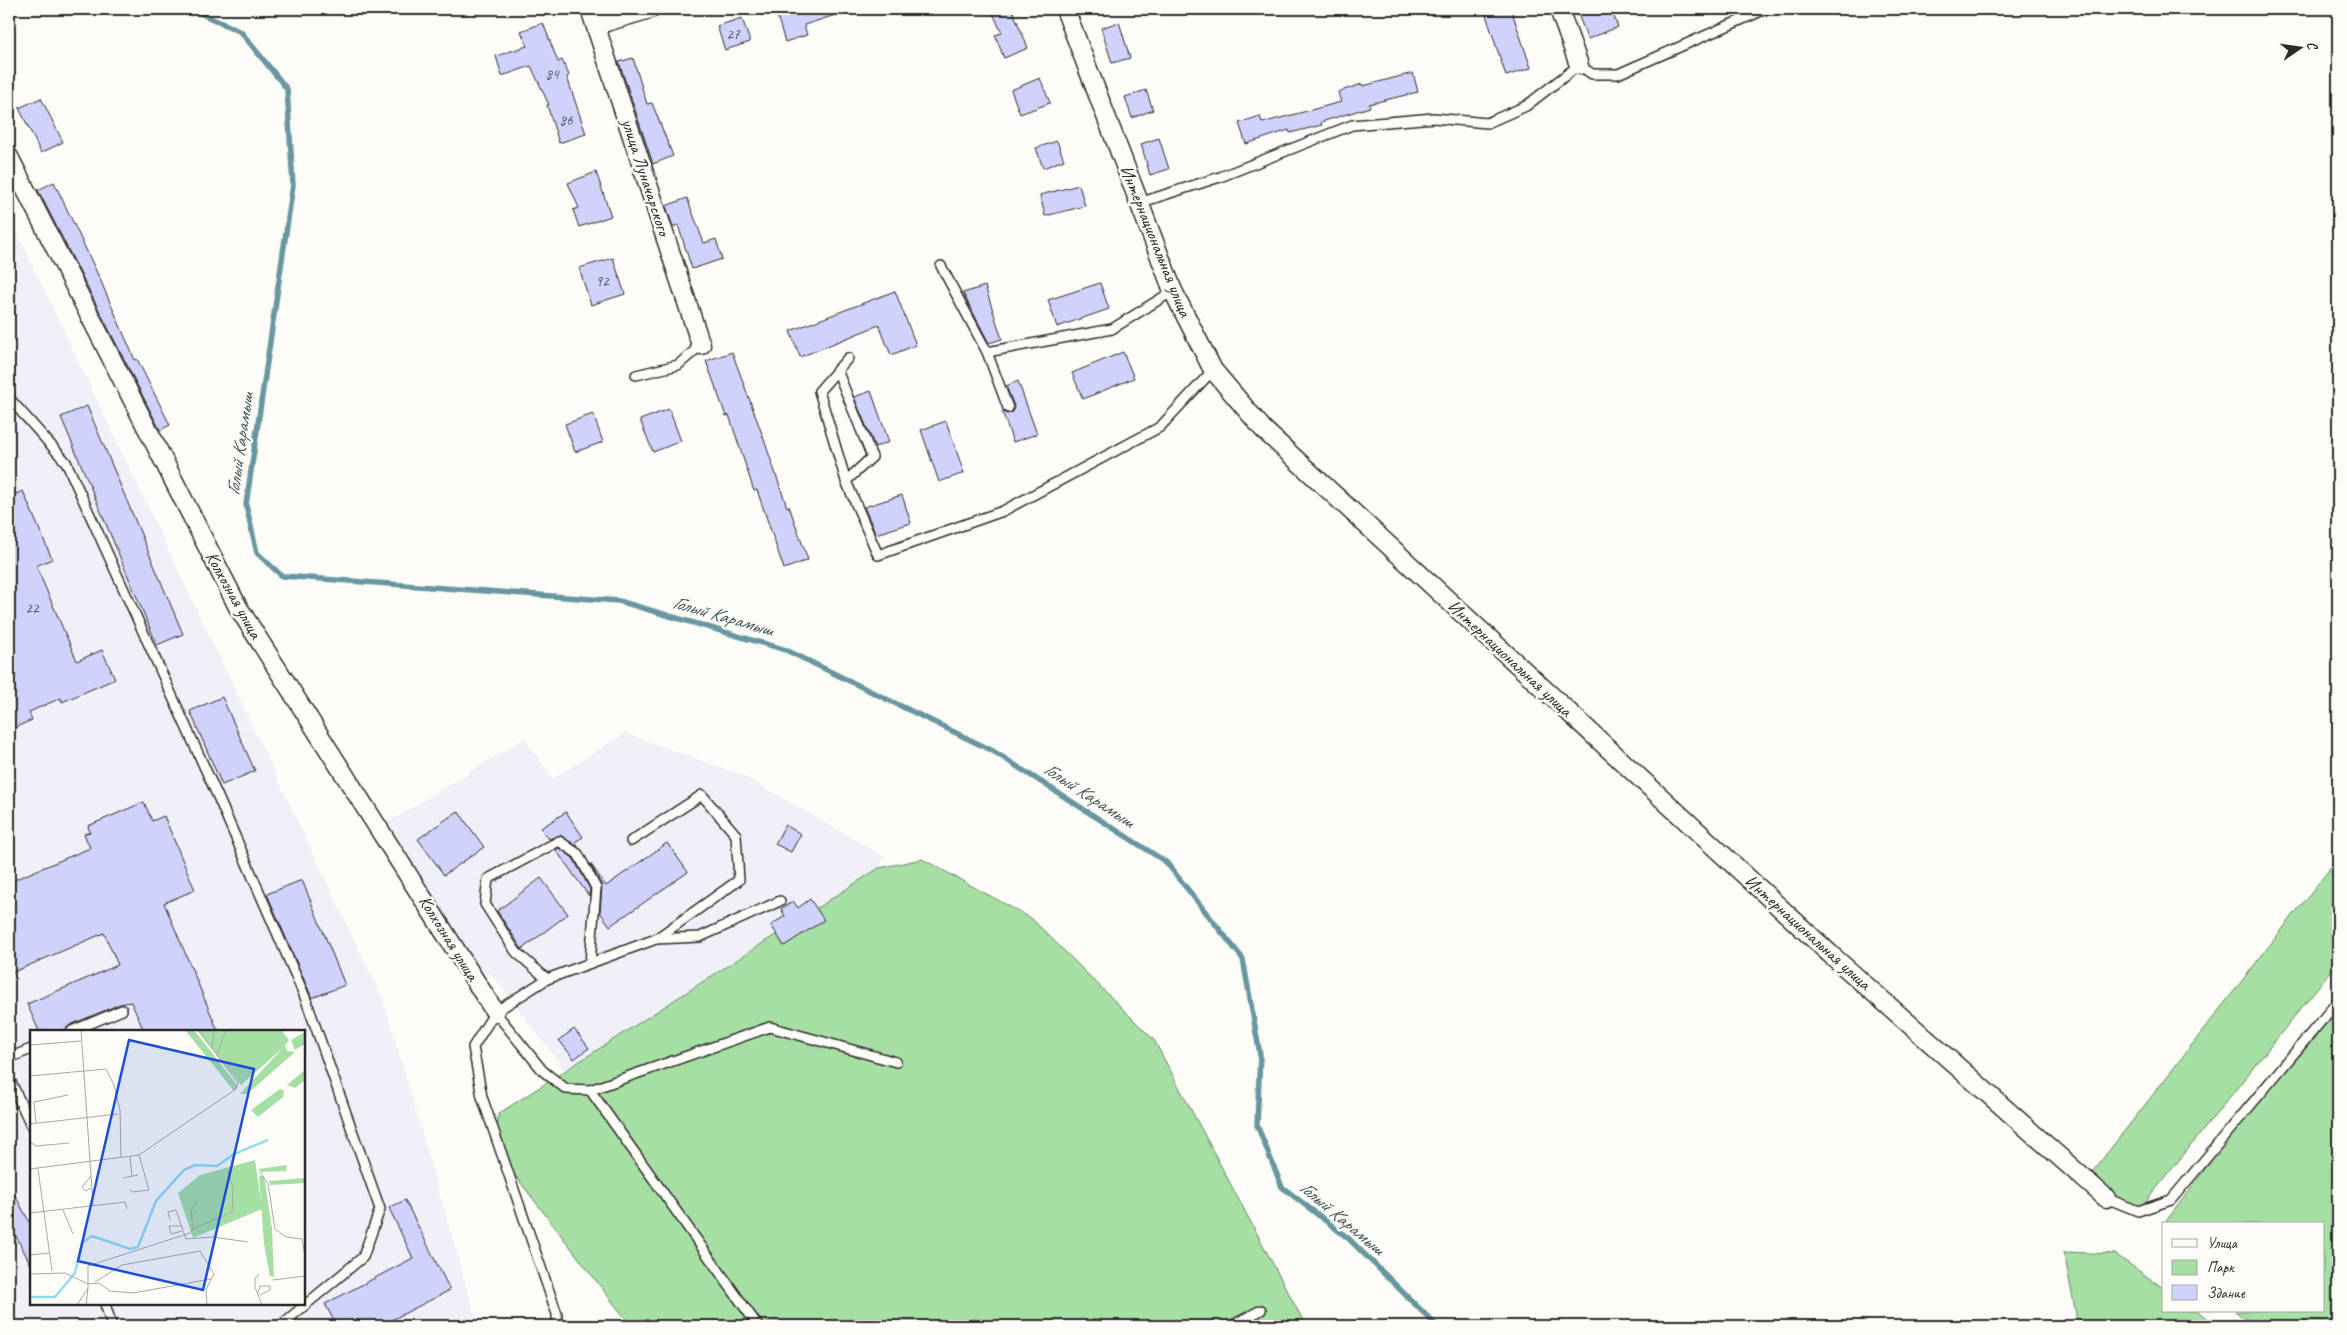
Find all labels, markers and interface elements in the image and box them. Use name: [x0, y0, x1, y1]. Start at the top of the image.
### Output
north arrow: [2274, 22, 2324, 72]
house number: 27: [726, 25, 741, 44]
text: С: [2303, 40, 2322, 53]
house number: 84: [545, 65, 560, 84]
house number: 86: [559, 111, 574, 130]
street label: улица Луначарского: [616, 115, 676, 240]
street label: Интернациональная улица: [1115, 162, 1197, 321]
house number: 92: [595, 272, 610, 291]
water label: Голый Карамыш: [221, 389, 259, 497]
street label: Колхозная улица: [201, 547, 268, 644]
water label: Голый Карамыш: [670, 590, 778, 642]
street label: Интернациональная улица: [1443, 595, 1578, 722]
house number: 22: [25, 599, 40, 618]
water label: Голый Карамыш: [1039, 757, 1140, 834]
street label: Интернациональная улица: [1740, 870, 1876, 995]
street label: Колхозная улица: [414, 891, 485, 986]
inset map: [30, 1030, 305, 1305]
water label: Голый Карамыш: [1295, 1176, 1391, 1262]
legend: [2162, 1222, 2324, 1312]
text: Улица: [2207, 1234, 2238, 1253]
text: Парк: [2207, 1258, 2235, 1277]
text: Здание: [2207, 1284, 2246, 1303]

